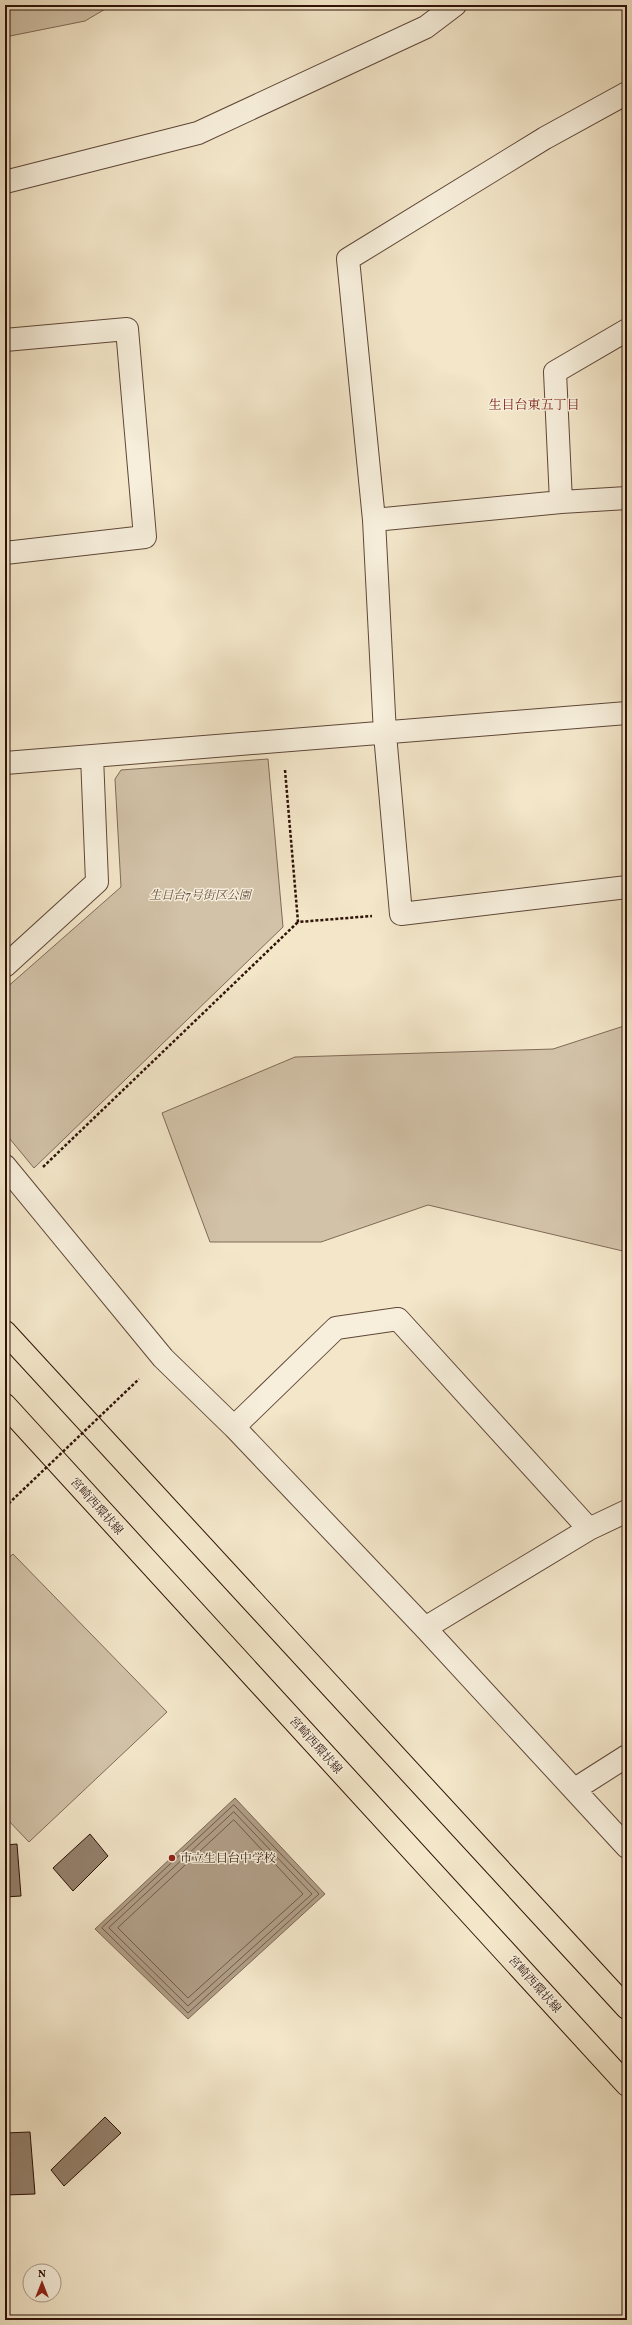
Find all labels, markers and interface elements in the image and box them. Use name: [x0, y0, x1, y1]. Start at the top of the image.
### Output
district label: 生目台東五丁目: [488, 397, 580, 415]
park label: 生目台7号街区公園: [149, 888, 253, 904]
street label: 宮崎西環状線: [66, 1475, 126, 1539]
street label: 宮崎西環状線: [285, 1714, 345, 1778]
place label: 市立生目台中学校: [180, 1851, 276, 1867]
marker: 市立生目台中学校: [167, 1853, 177, 1863]
street label: 宮崎西環状線: [504, 1953, 564, 2017]
north arrow: [22, 2263, 62, 2303]
text: N: [38, 2267, 46, 2282]

